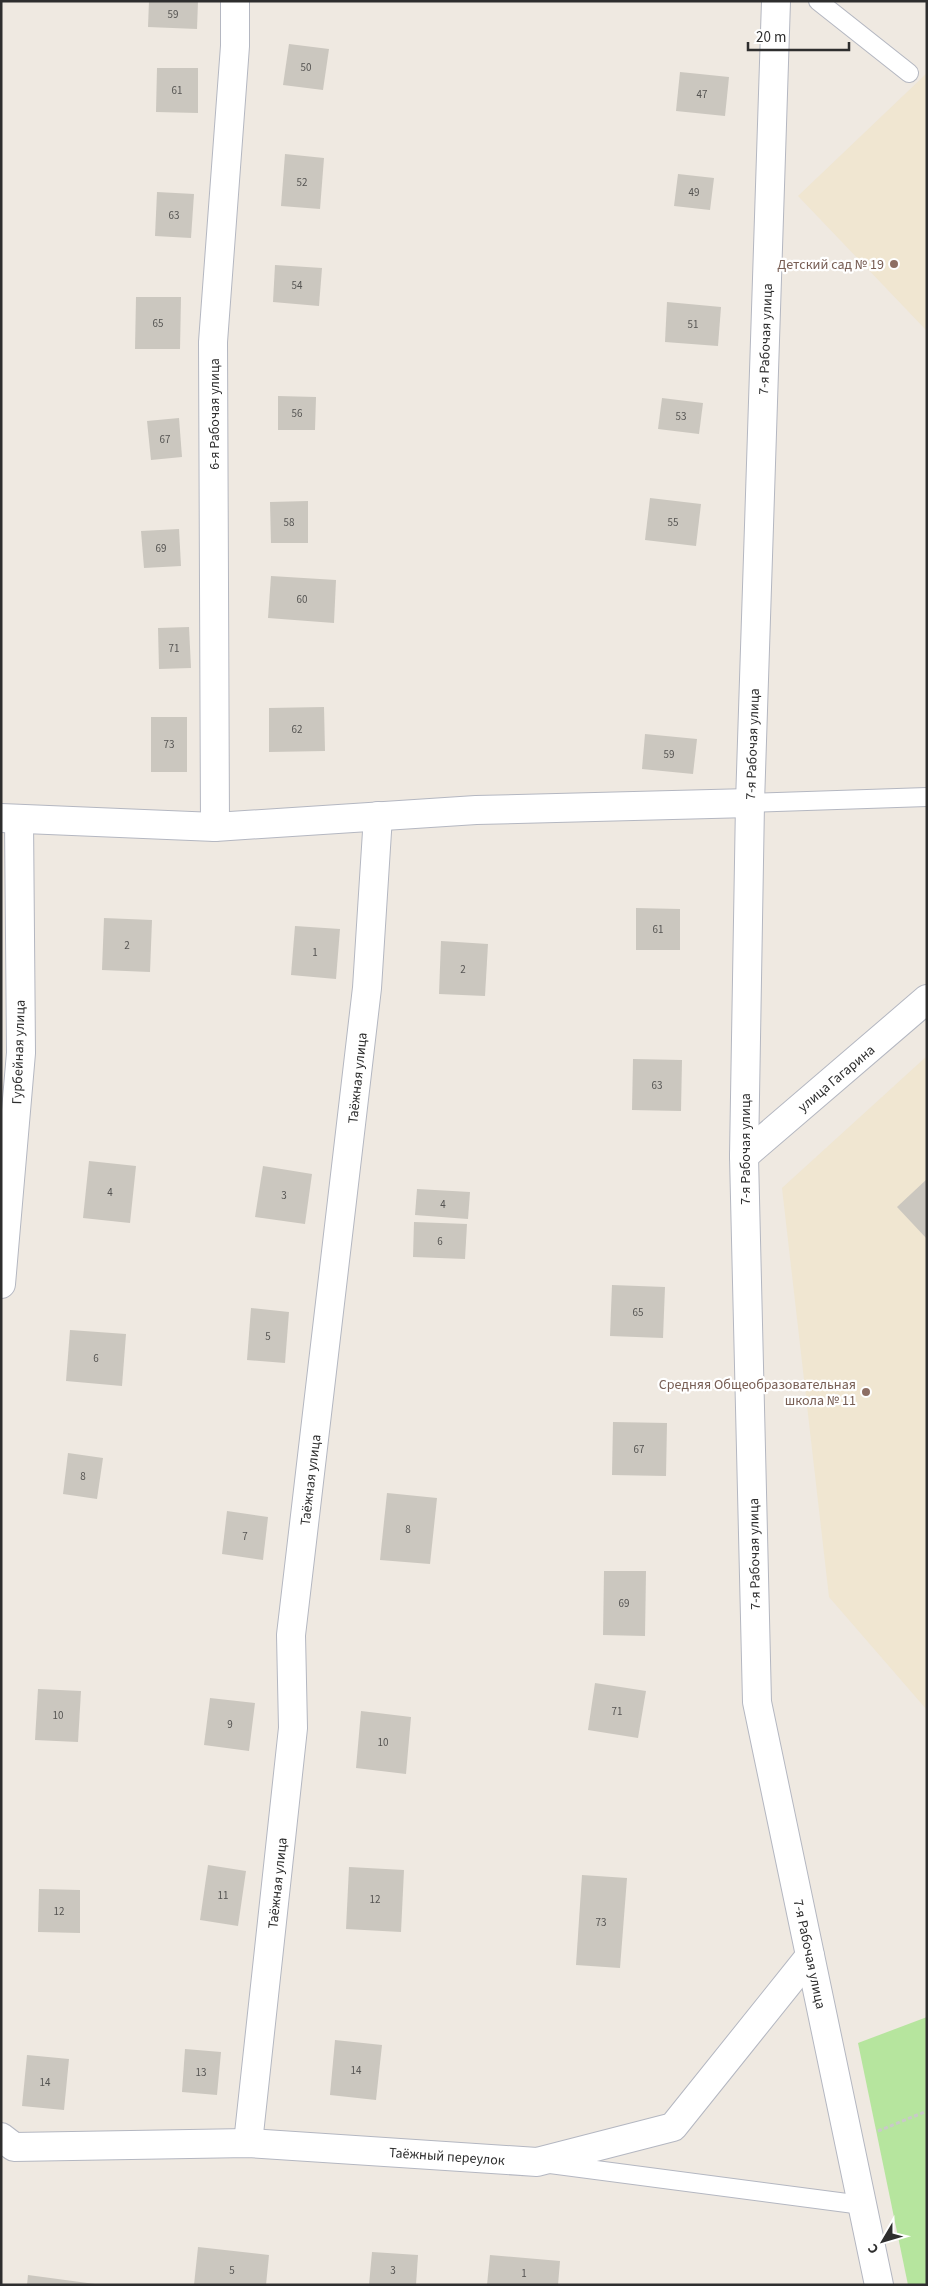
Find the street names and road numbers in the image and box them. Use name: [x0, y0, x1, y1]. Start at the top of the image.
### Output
street label: 7-я Рабочая улица: [754, 283, 778, 395]
street label: 6-я Рабочая улица: [205, 358, 225, 470]
street label: 7-я Рабочая улица: [741, 688, 765, 800]
street label: Гурбейная улица: [7, 999, 31, 1105]
street label: Таёжная улица: [343, 1031, 373, 1125]
street label: улица Гагарина: [794, 1041, 880, 1117]
street label: 7-я Рабочая улица: [736, 1093, 756, 1205]
street label: Таёжная улица: [295, 1433, 327, 1527]
street label: 7-я Рабочая улица: [744, 1498, 766, 1610]
street label: Таёжная улица: [263, 1836, 293, 1930]
street label: 7-я Рабочая улица: [788, 1897, 830, 2011]
street label: Таёжный переулок: [388, 2143, 506, 2171]

